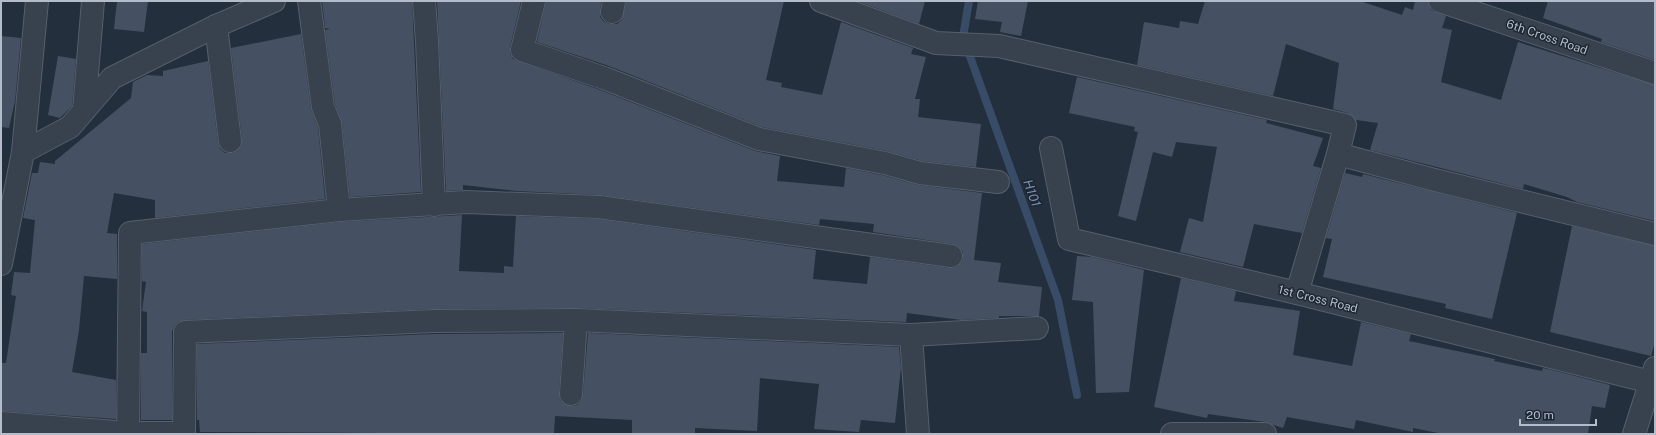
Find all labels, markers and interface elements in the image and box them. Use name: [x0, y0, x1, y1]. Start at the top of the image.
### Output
street label: 6th Cross Road: [1505, 17, 1589, 57]
water label: H101: [1020, 177, 1044, 209]
street label: 1st Cross Road: [1277, 282, 1359, 316]
scale bar: [1520, 401, 1596, 427]
text: 20 m: [1526, 408, 1554, 422]

